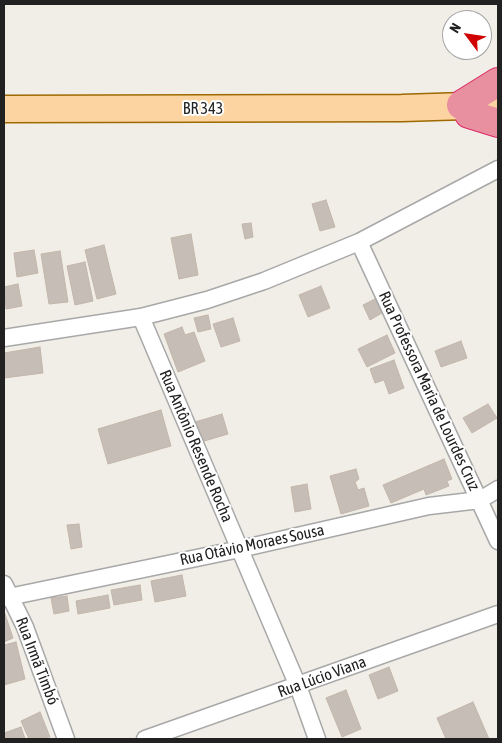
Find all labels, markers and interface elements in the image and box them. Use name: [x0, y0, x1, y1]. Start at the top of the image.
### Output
north arrow: [442, 10, 492, 60]
text: N: [446, 20, 464, 35]
street label: BR 343: [183, 99, 223, 119]
street label: Rua Professora Maria de Lourdes Cruz: [374, 288, 484, 494]
street label: Rua Antônio Resende Rocha: [155, 367, 237, 525]
street label: Rua Otávio Moraes Sousa: [178, 520, 326, 570]
street label: Rua Irmã Timbó: [11, 614, 63, 708]
street label: Rua Lúcio Viana: [275, 652, 369, 702]

